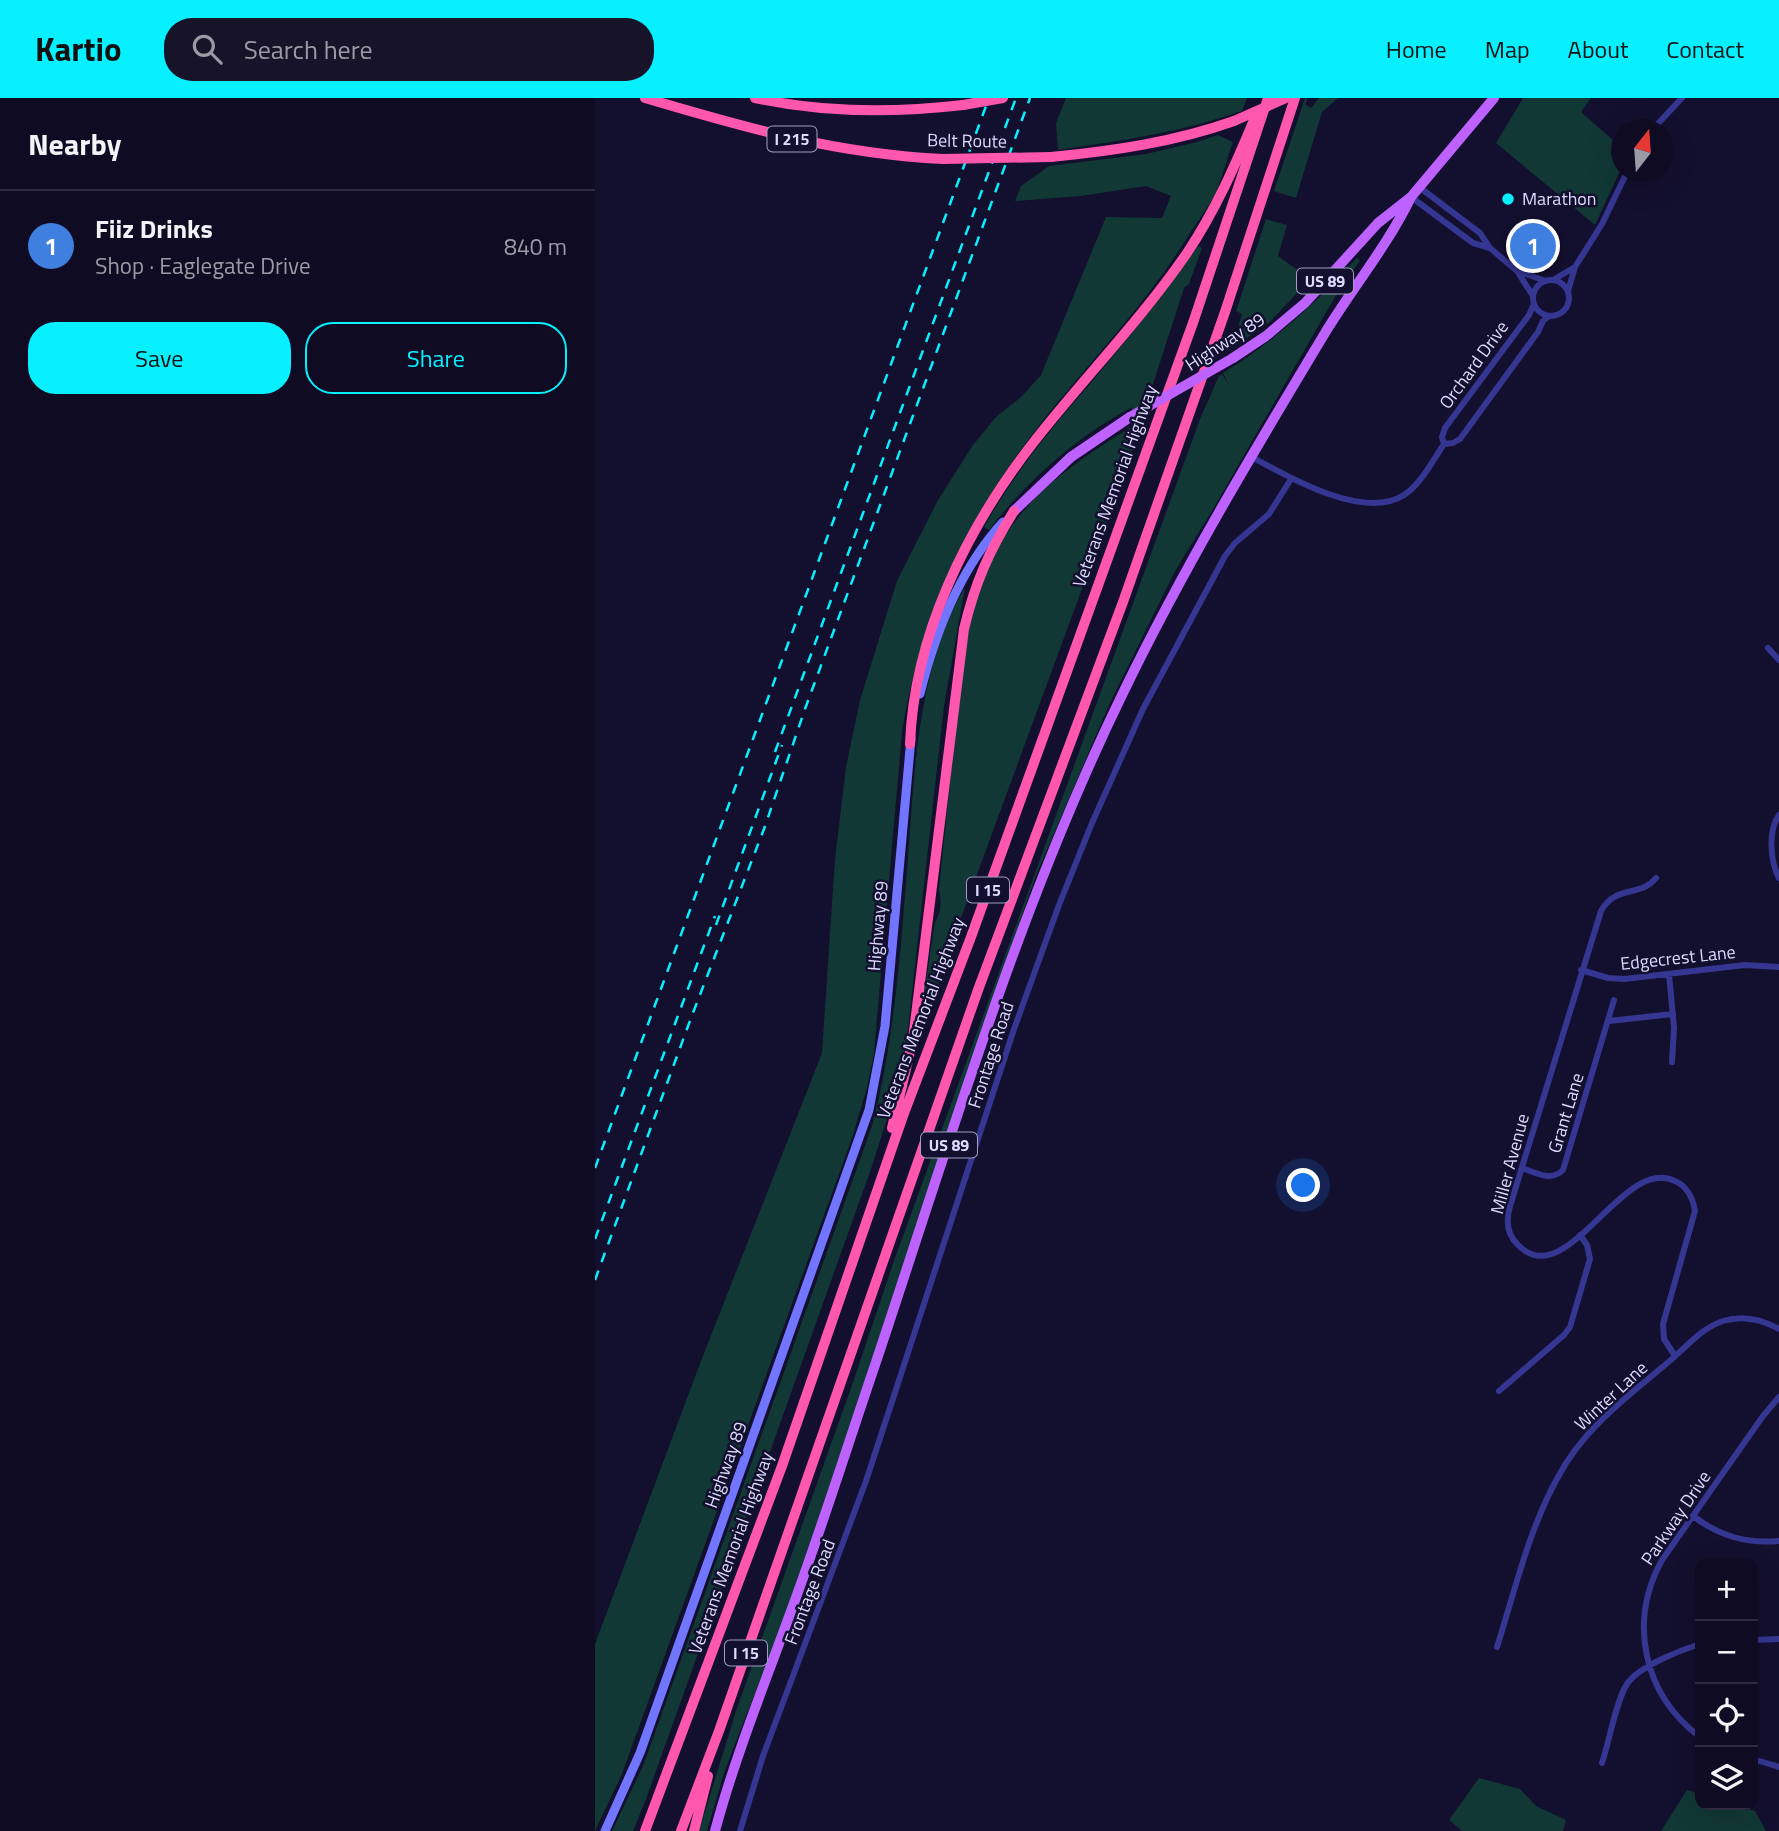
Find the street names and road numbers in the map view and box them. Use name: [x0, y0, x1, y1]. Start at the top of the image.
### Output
road number: I 215: [767, 126, 817, 152]
street label: Belt Route: [927, 126, 1007, 155]
road number: US 89: [1297, 268, 1353, 294]
street label: Highway 89: [1180, 306, 1270, 377]
street label: Orchard Drive: [1432, 315, 1515, 414]
street label: Veterans Memorial Highway: [1065, 381, 1164, 591]
road number: I 15: [967, 877, 1009, 902]
street label: Highway 89: [860, 880, 895, 972]
street label: Veterans Memorial Highway: [870, 913, 972, 1122]
street label: Edgecrest Lane: [1619, 938, 1737, 977]
street label: Frontage Road: [961, 998, 1020, 1112]
street label: Grant Lane: [1541, 1069, 1591, 1156]
street label: Miller Avenue: [1483, 1111, 1536, 1217]
road number: US 89: [921, 1133, 977, 1158]
street label: Winter Lane: [1568, 1355, 1653, 1437]
street label: Highway 89: [697, 1418, 754, 1512]
street label: Veterans Memorial Highway: [681, 1448, 780, 1658]
street label: Parkway Drive: [1634, 1465, 1717, 1570]
street label: Frontage Road: [777, 1535, 842, 1648]
road number: I 15: [725, 1640, 767, 1666]

